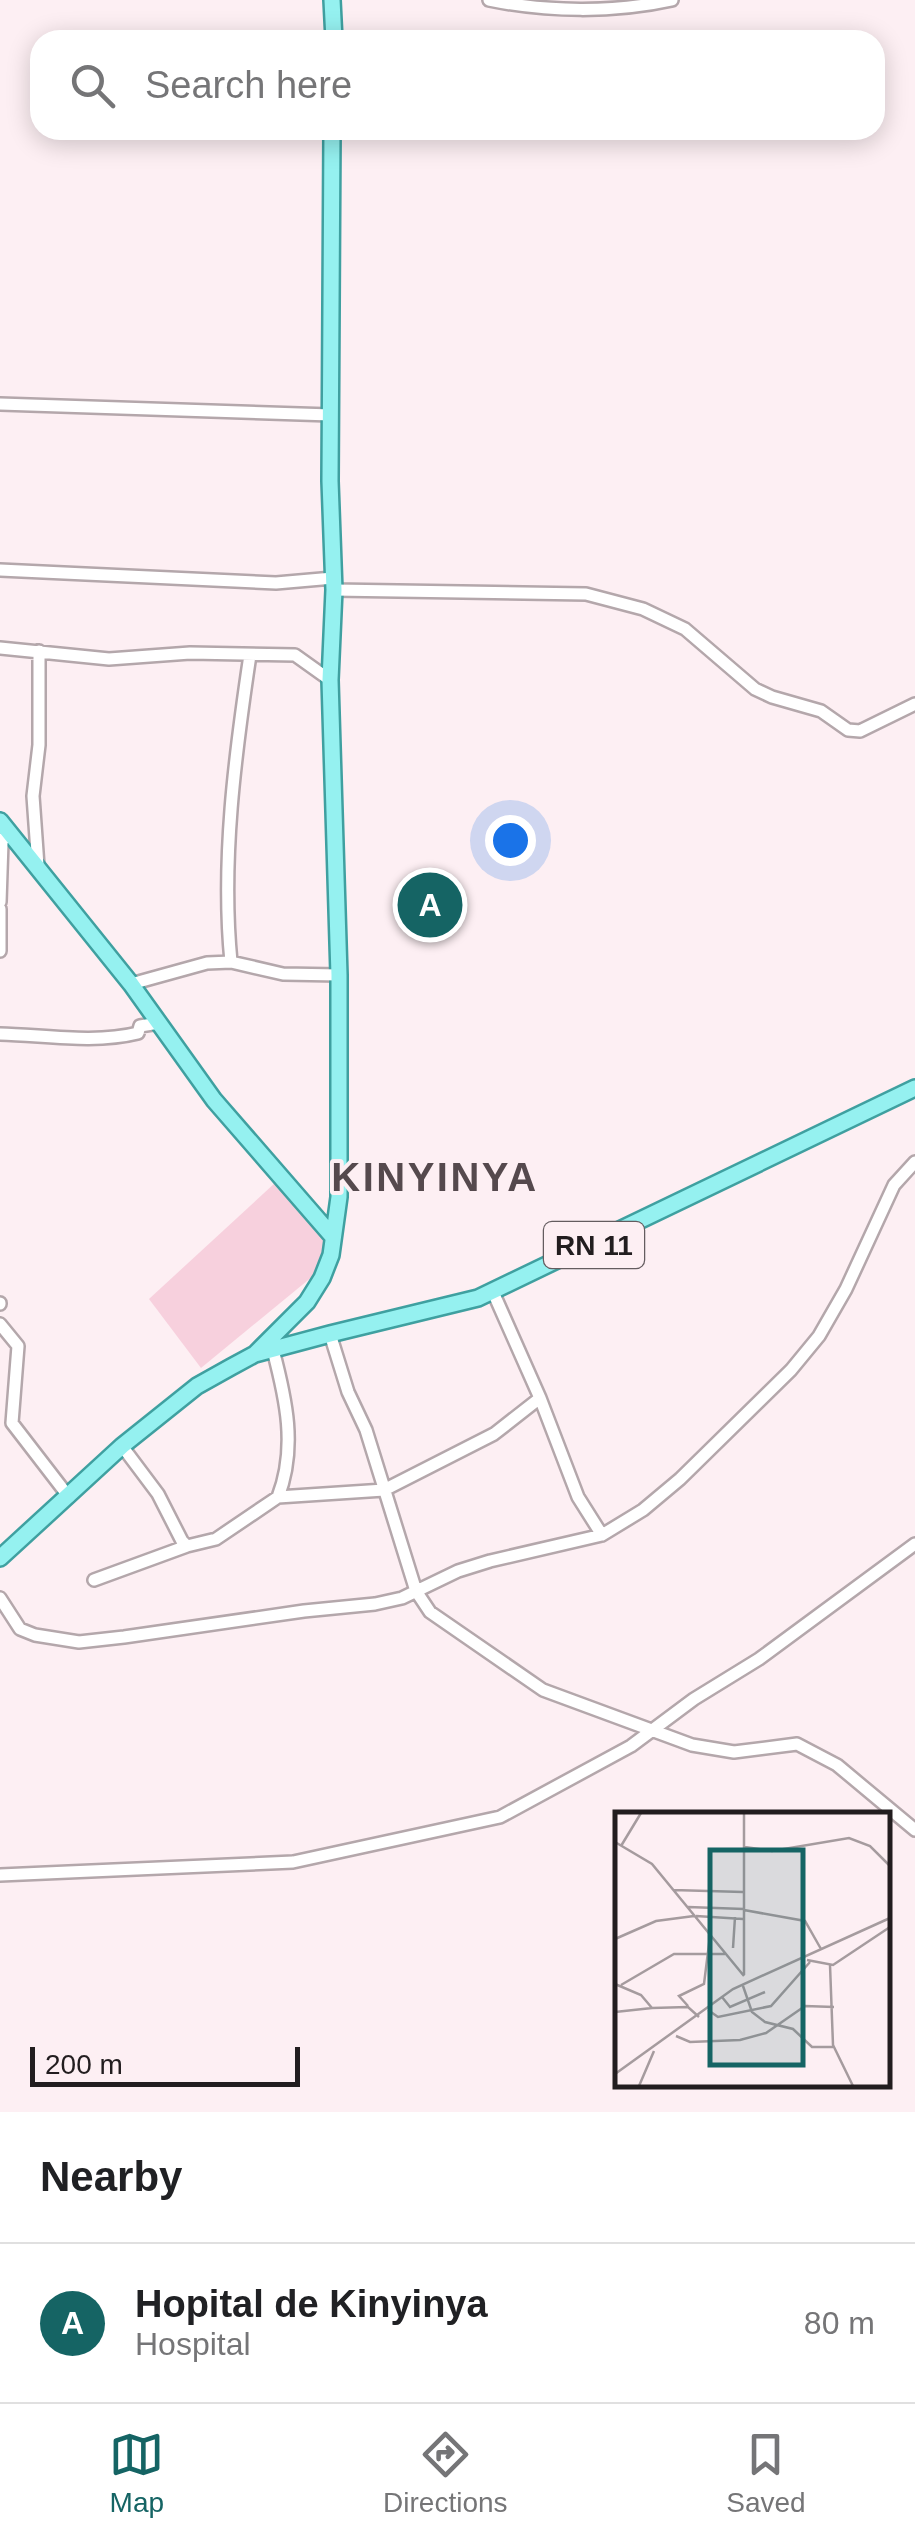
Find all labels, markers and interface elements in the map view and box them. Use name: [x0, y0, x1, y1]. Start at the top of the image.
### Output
search box: [30, 30, 885, 140]
icon: search: [65, 58, 120, 113]
text: Search here: [145, 64, 352, 106]
your location: [485, 815, 536, 866]
pin: A: [398, 868, 462, 942]
district label: KINYINYA: [331, 1155, 539, 1199]
road number: RN 11: [544, 1222, 644, 1268]
inset map: [615, 1812, 890, 2087]
scale bar: [30, 2042, 300, 2086]
text: 200 m: [45, 2049, 123, 2080]
text: Nearby: [40, 2153, 182, 2200]
text: Hopital de Kinyinya: [135, 2283, 488, 2325]
text: A: [61, 2305, 84, 2341]
text: 80 m: [804, 2305, 875, 2341]
text: Hospital: [135, 2326, 251, 2362]
tab: Map: [109, 2427, 164, 2519]
tab: Directions: [383, 2427, 508, 2519]
tab: Saved: [726, 2427, 806, 2519]

